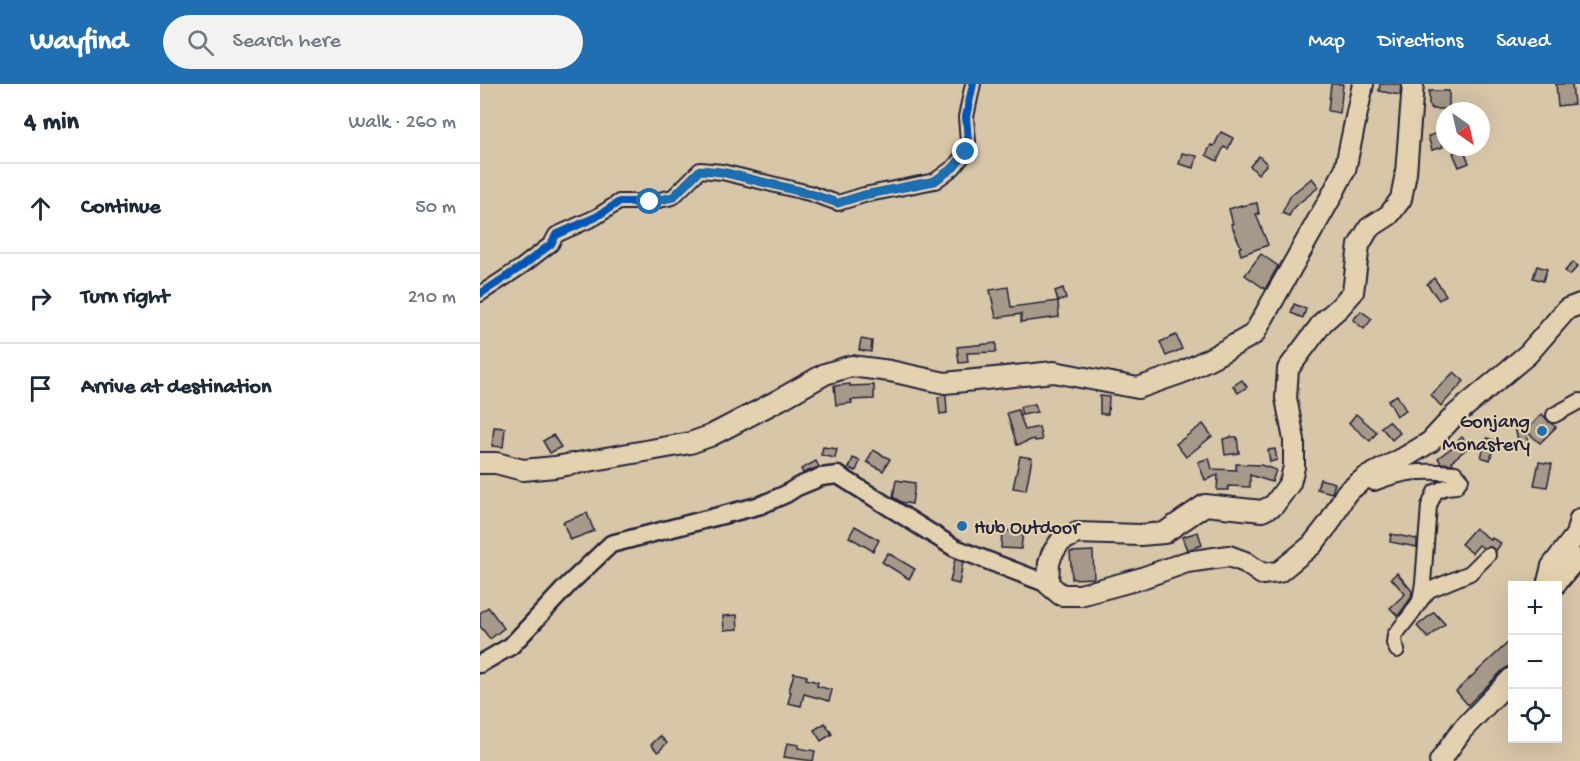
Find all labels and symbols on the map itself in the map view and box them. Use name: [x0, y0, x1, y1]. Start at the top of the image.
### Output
north arrow: [1436, 102, 1490, 156]
route end: [952, 138, 978, 164]
route start: [636, 188, 662, 214]
place label: Gonjang Monastery: [1442, 412, 1530, 458]
marker: Gonjang Monastery: [1535, 424, 1549, 438]
place label: Hub Outdoor: [974, 518, 1081, 541]
marker: Hub Outdoor: [955, 519, 969, 533]

